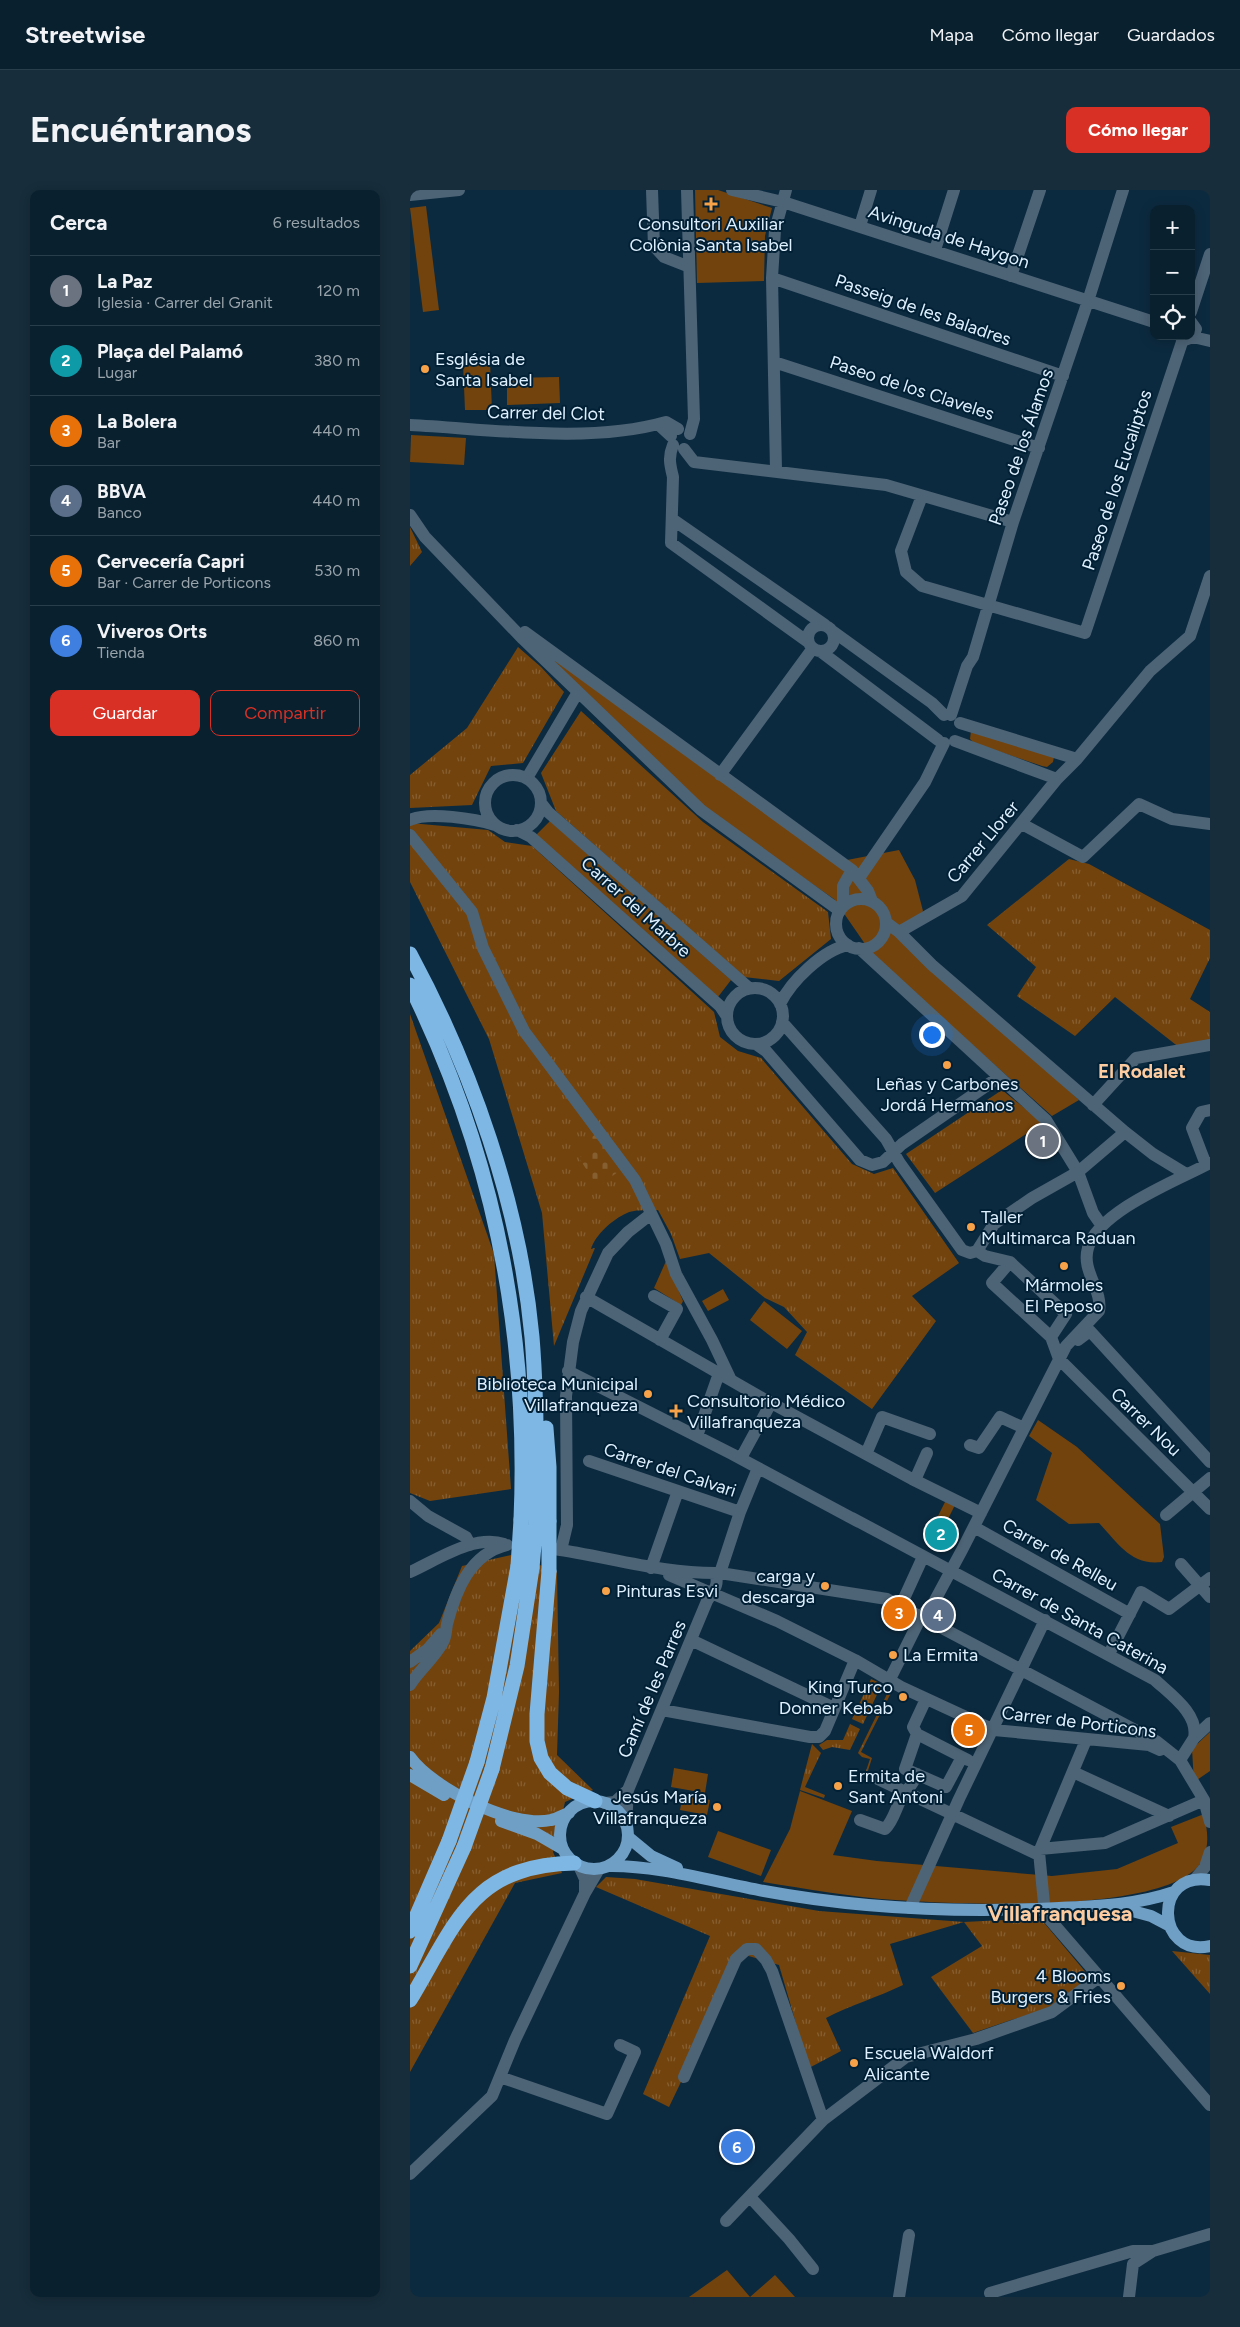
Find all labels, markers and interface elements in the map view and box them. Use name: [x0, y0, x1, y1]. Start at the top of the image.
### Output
text: Streetwise: [25, 20, 145, 49]
text: Mapa: [929, 24, 974, 46]
text: Cómo llegar: [1002, 24, 1099, 46]
text: Guardados: [1127, 24, 1215, 46]
button: Cómo llegar: [1066, 107, 1210, 153]
text: Encuéntranos: [30, 109, 251, 151]
marker: Consultori Auxiliar Colònia Santa Isabel: [704, 197, 718, 211]
street label: Avinguda de Haygon: [866, 201, 1032, 273]
map controls: [1150, 205, 1195, 340]
button: +: [1150, 205, 1195, 250]
text: Cerca: [50, 210, 107, 235]
text: 6 resultados: [273, 213, 360, 232]
place label: Consultori Auxiliar Colònia Santa Isabel: [629, 213, 793, 256]
button: −: [1150, 250, 1195, 295]
text: La Paz: [97, 270, 152, 293]
street label: Passeig de les Baladres: [832, 270, 1014, 350]
text: 1: [63, 281, 69, 300]
text: 120 m: [317, 281, 360, 300]
text: Iglesia · Carrer del Granit: [97, 293, 273, 312]
button: locate: [1150, 295, 1195, 340]
text: Plaça del Palamó: [97, 340, 243, 363]
place label: Església de Santa Isabel: [435, 348, 532, 391]
text: 2: [61, 351, 71, 370]
text: 380 m: [314, 351, 360, 370]
street label: Paseo de los Claveles: [827, 351, 997, 425]
text: Lugar: [97, 363, 137, 382]
marker: Església de Santa Isabel: [419, 363, 431, 375]
street label: Paseo de los Álamos: [984, 366, 1058, 528]
street label: Paseo de los Eucaliptos: [1077, 387, 1157, 573]
street label: Carrer del Clot: [487, 401, 605, 425]
text: La Bolera: [97, 410, 177, 433]
text: 3: [62, 421, 70, 440]
text: 440 m: [312, 421, 360, 440]
text: Bar: [97, 433, 120, 452]
text: BBVA: [97, 480, 146, 503]
text: 4: [61, 491, 71, 510]
text: 440 m: [312, 491, 360, 510]
text: Banco: [97, 503, 142, 522]
text: Cervecería Capri: [97, 550, 245, 573]
text: 5: [61, 561, 71, 580]
text: 530 m: [314, 561, 360, 580]
text: Bar · Carrer de Porticons: [97, 573, 271, 592]
text: Viveros Orts: [97, 620, 207, 643]
text: 6: [61, 631, 71, 650]
text: 860 m: [313, 631, 360, 650]
text: Tienda: [97, 643, 145, 662]
button: Guardar: [50, 690, 200, 736]
button: Compartir: [210, 690, 360, 736]
street label: Carrer Llorer: [942, 796, 1024, 888]
street label: Carrer del Marbre: [576, 852, 696, 962]
your location: [919, 1022, 945, 1048]
marker: Leñas y Carbones Jordá Hermanos: [941, 1059, 953, 1071]
district label: El Rodalet: [1098, 1060, 1186, 1083]
place label: Leñas y Carbones Jordá Hermanos: [876, 1073, 1018, 1116]
pin: 1: [1027, 1122, 1059, 1160]
place label: Taller Multimarca Raduan: [981, 1206, 1135, 1249]
marker: Taller Multimarca Raduan: [965, 1221, 977, 1233]
marker: Mármoles El Peposo: [1058, 1260, 1070, 1272]
place label: Mármoles El Peposo: [1024, 1274, 1104, 1317]
place label: Biblioteca Municipal Villafranqueza: [477, 1373, 638, 1416]
street label: Carrer Nou: [1106, 1383, 1186, 1461]
marker: Biblioteca Municipal Villafranqueza: [642, 1388, 654, 1400]
place label: Consultorio Médico Villafranqueza: [687, 1390, 845, 1433]
marker: Consultorio Médico Villafranqueza: [669, 1404, 683, 1418]
street label: Carrer del Calvari: [601, 1438, 739, 1502]
street label: Carrer de Relleu: [999, 1514, 1121, 1596]
pin: 2: [925, 1515, 957, 1553]
street label: Carrer de Santa Caterina: [988, 1563, 1172, 1679]
place label: carga y descarga: [741, 1565, 816, 1608]
place label: Pinturas Esvi: [616, 1580, 718, 1602]
marker: carga y descarga: [819, 1580, 831, 1592]
marker: Pinturas Esvi: [600, 1585, 612, 1597]
pin: 3: [883, 1594, 915, 1632]
pin: 4: [922, 1596, 954, 1634]
street label: Camí de les Parres: [613, 1617, 691, 1761]
place label: La Ermita: [903, 1644, 978, 1666]
marker: La Ermita: [887, 1649, 899, 1661]
place label: King Turco Donner Kebab: [779, 1676, 893, 1719]
marker: King Turco Donner Kebab: [897, 1691, 909, 1703]
street label: Carrer de Porticons: [1000, 1702, 1158, 1742]
pin: 5: [953, 1711, 985, 1749]
place label: Ermita de Sant Antoni: [848, 1765, 943, 1808]
marker: Ermita de Sant Antoni: [832, 1780, 844, 1792]
place label: Jesús María Villafranqueza: [593, 1786, 707, 1829]
marker: Jesús María Villafranqueza: [711, 1801, 723, 1813]
district label: Villafranquesa: [987, 1900, 1133, 1927]
place label: 4 Blooms Burgers & Fries: [990, 1965, 1111, 2008]
marker: 4 Blooms Burgers & Fries: [1115, 1980, 1127, 1992]
place label: Escuela Waldorf Alicante: [864, 2042, 994, 2085]
marker: Escuela Waldorf Alicante: [848, 2057, 860, 2069]
pin: 6: [721, 2128, 753, 2166]

